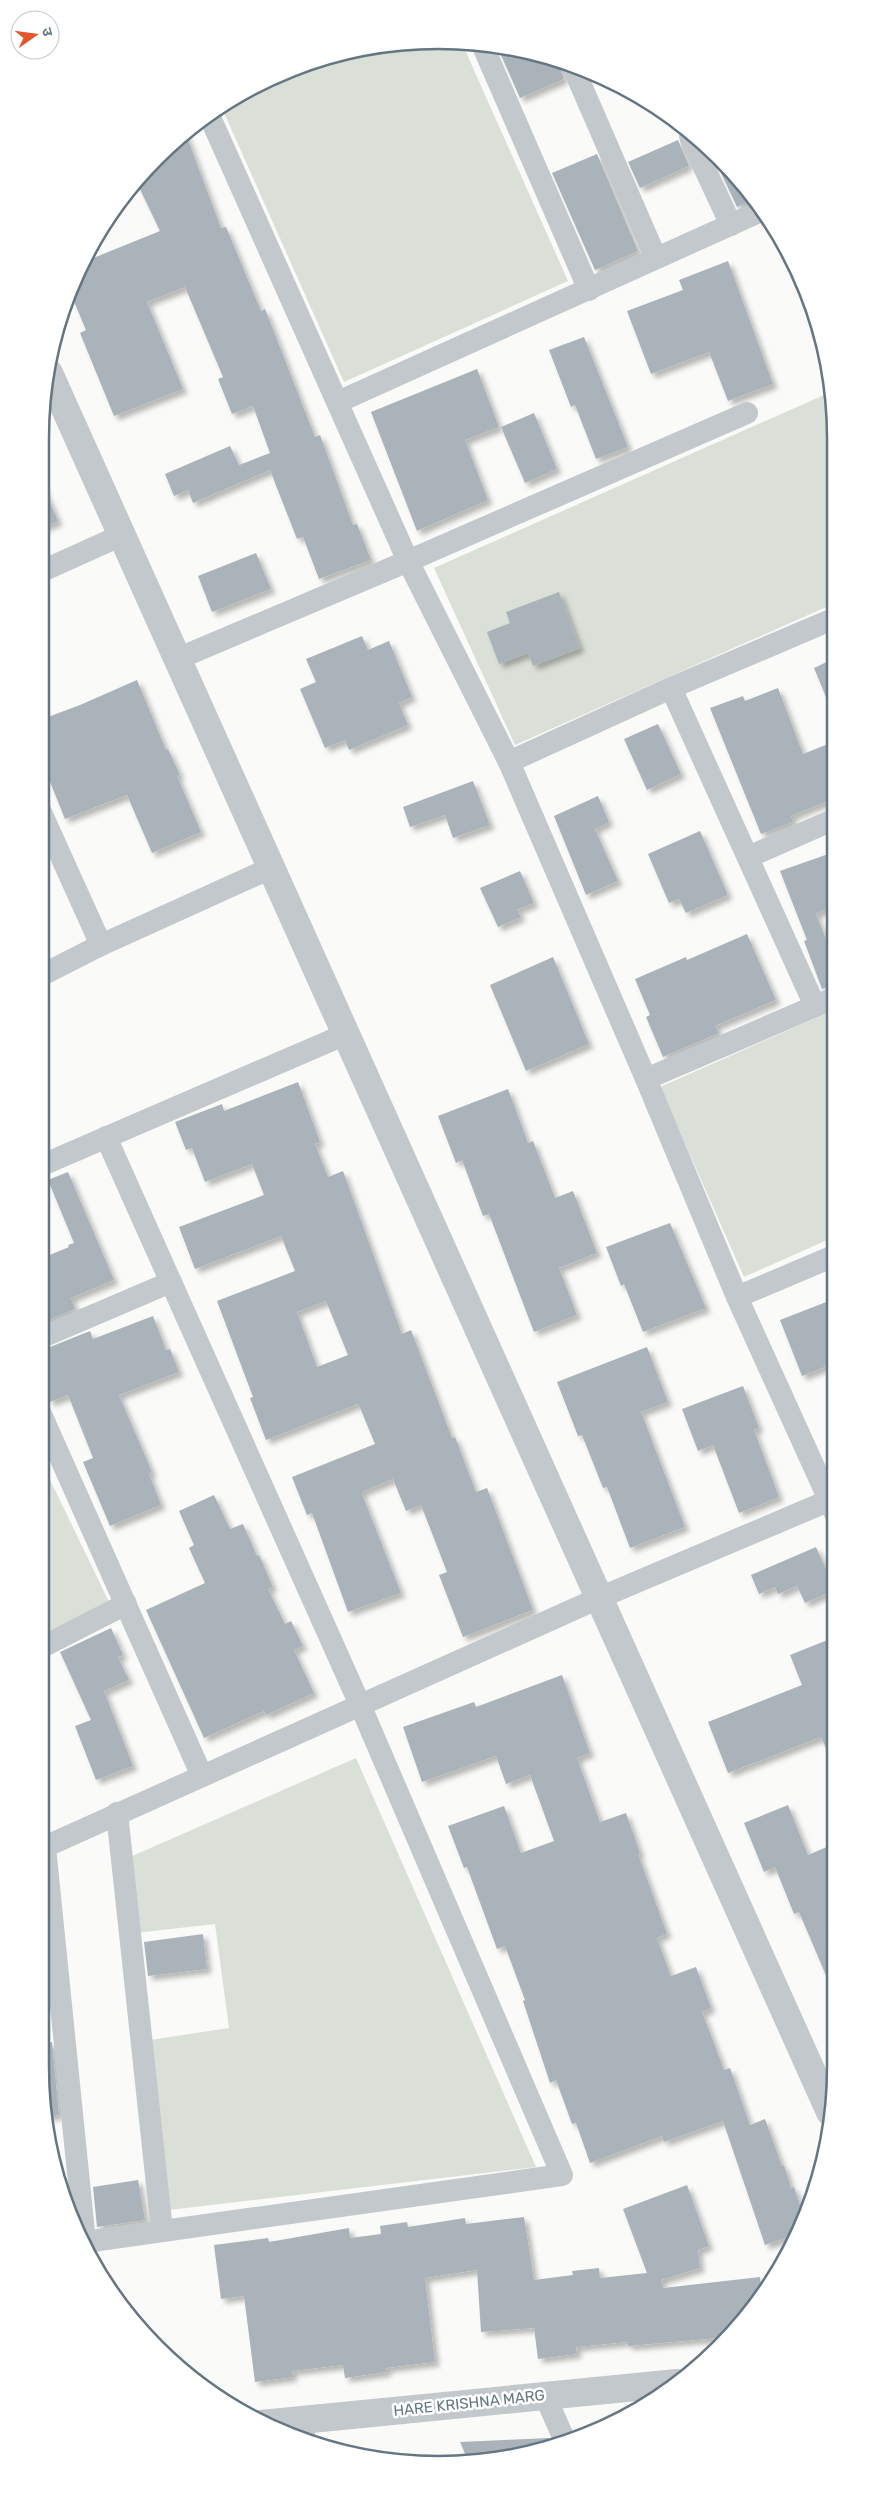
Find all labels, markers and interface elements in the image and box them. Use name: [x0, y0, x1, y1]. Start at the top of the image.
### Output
north arrow: [10, 10, 60, 60]
text: उ: [38, 26, 57, 39]
street label: HARE KRISHNA MARG: [392, 2386, 546, 2420]

